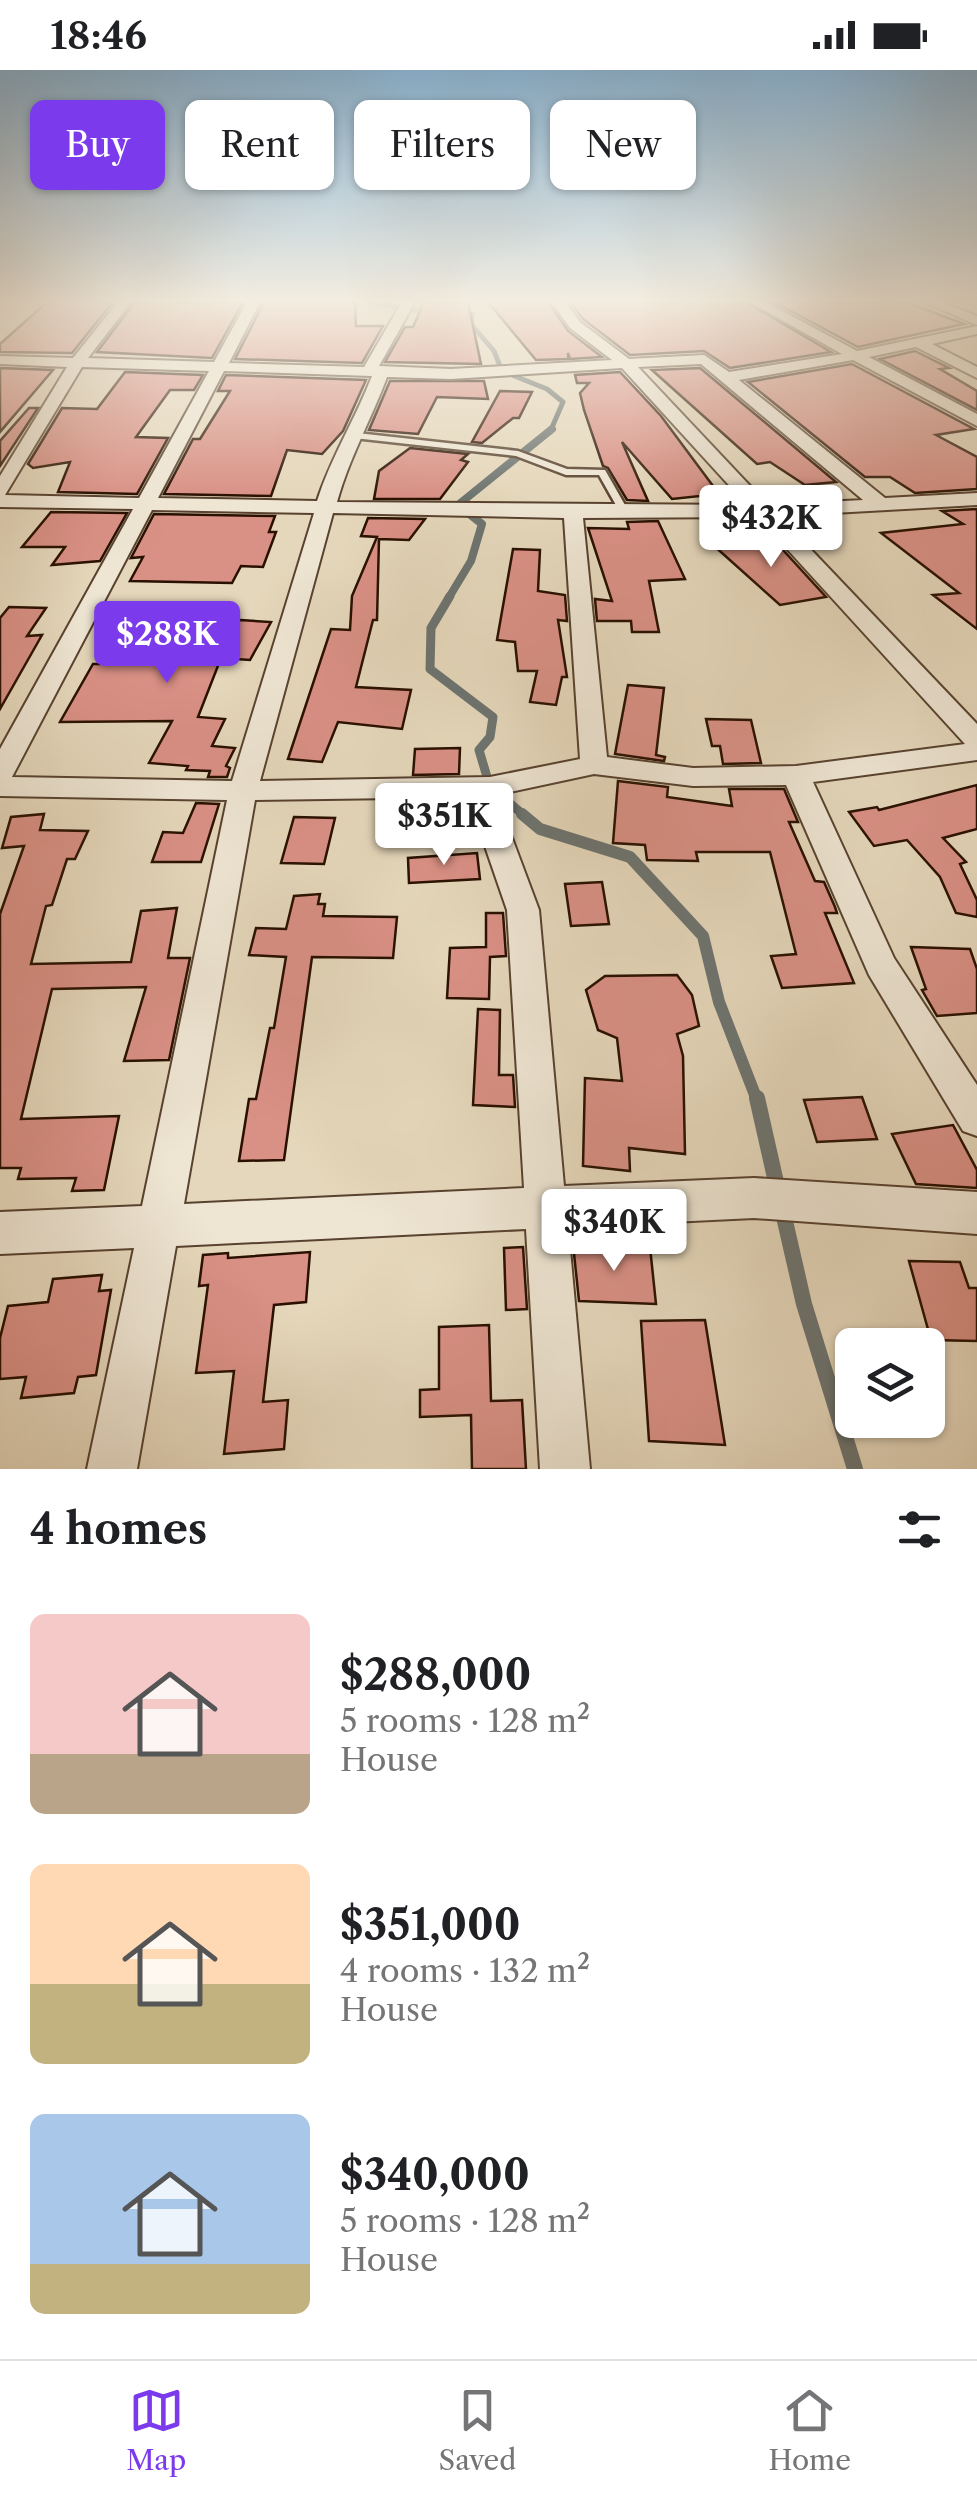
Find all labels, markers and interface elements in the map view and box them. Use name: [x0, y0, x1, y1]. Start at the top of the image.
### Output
text: 18:46: [50, 12, 147, 59]
chip: Buy: [30, 100, 165, 190]
chip: Rent: [185, 100, 334, 190]
chip: Filters: [354, 100, 530, 190]
chip: New: [550, 100, 696, 190]
pin: $432K: [701, 485, 841, 570]
text: $432K: [721, 498, 821, 537]
pin: $288K: [97, 601, 237, 686]
text: $288K: [116, 614, 218, 653]
pin: $351K: [374, 783, 514, 868]
text: $351K: [397, 796, 491, 835]
pin: $340K: [544, 1189, 684, 1274]
text: $340K: [564, 1202, 664, 1241]
map controls: [835, 1328, 945, 1438]
button: layers: [835, 1328, 945, 1438]
icon: filters: [892, 1502, 947, 1557]
text: 4 homes: [30, 1503, 207, 1555]
text: $288,000: [340, 1649, 531, 1701]
icon: home: [110, 1654, 230, 1774]
text: 5 rooms · 128 m²: [340, 1701, 590, 1740]
text: House: [340, 1740, 438, 1779]
text: $351,000: [340, 1899, 521, 1951]
icon: home: [110, 1904, 230, 2024]
text: 4 rooms · 132 m²: [340, 1951, 590, 1990]
text: House: [340, 1990, 438, 2029]
text: $340,000: [340, 2149, 530, 2201]
icon: home: [110, 2154, 230, 2274]
text: 5 rooms · 128 m²: [340, 2201, 590, 2240]
text: House: [340, 2240, 438, 2279]
tab: Map: [126, 2383, 186, 2477]
tab: Saved: [439, 2383, 516, 2477]
tab: Home: [769, 2383, 851, 2477]

